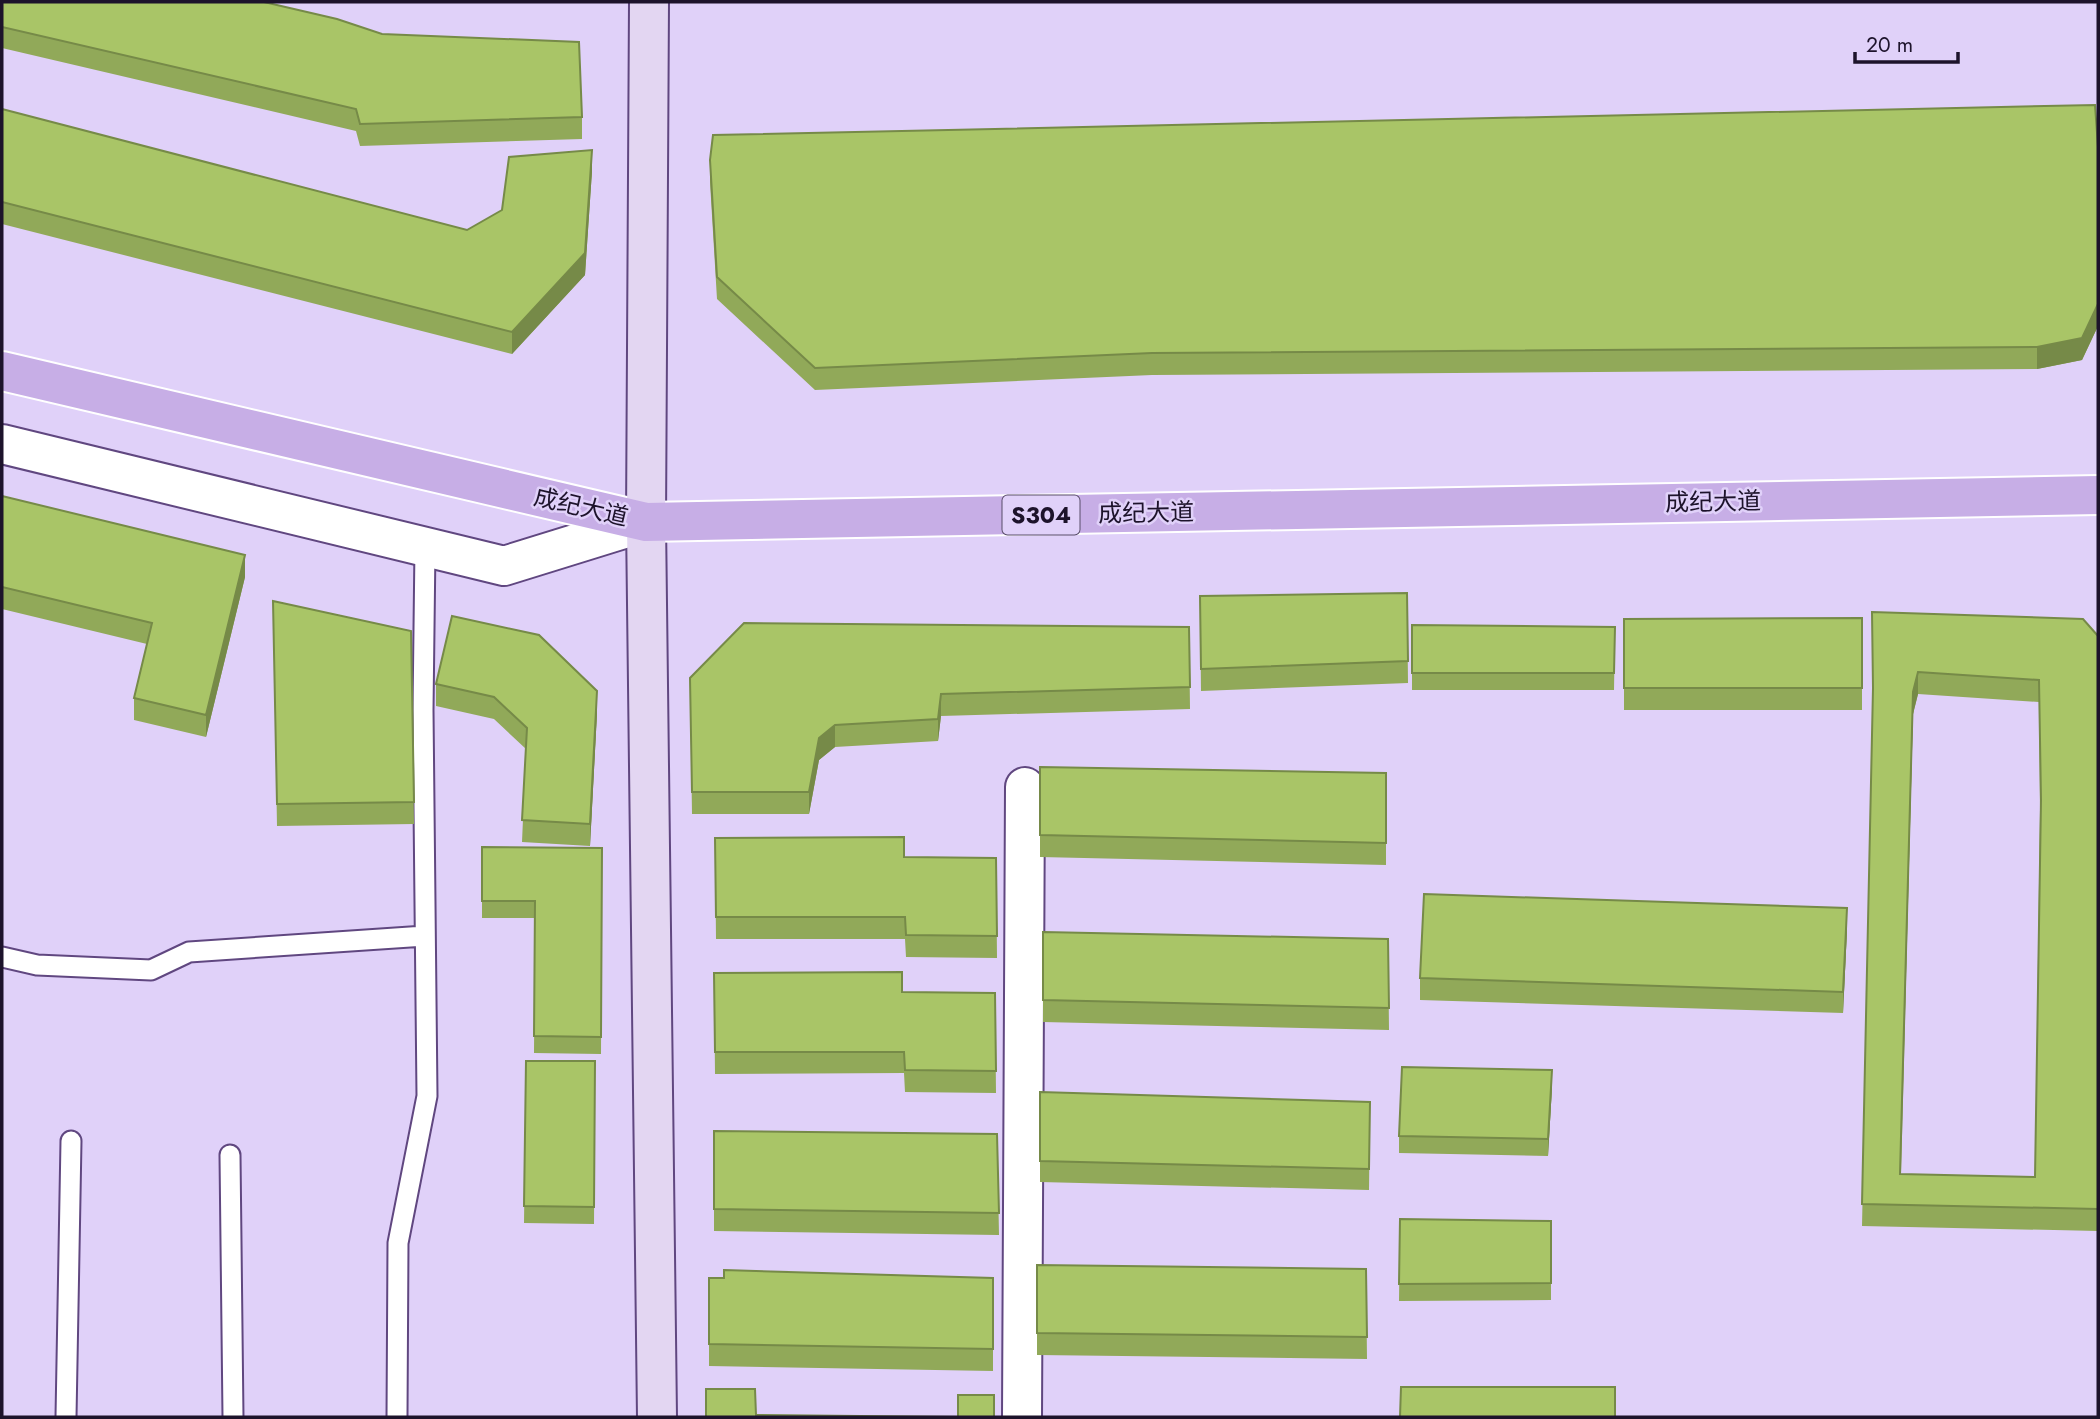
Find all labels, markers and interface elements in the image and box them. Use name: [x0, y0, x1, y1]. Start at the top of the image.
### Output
scale bar: [1855, 21, 1958, 65]
text: 20 m: [1866, 30, 1913, 60]
street label: 成纪大道: [530, 479, 632, 534]
street label: 成纪大道: [1665, 483, 1761, 520]
street label: 成纪大道: [1098, 494, 1194, 531]
road number: S304: [1002, 495, 1080, 534]

